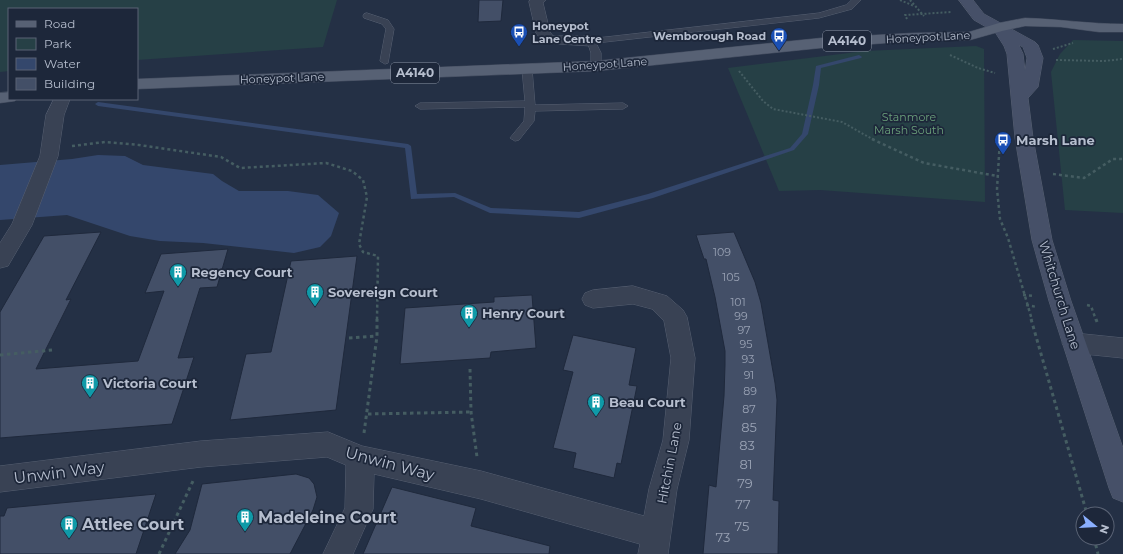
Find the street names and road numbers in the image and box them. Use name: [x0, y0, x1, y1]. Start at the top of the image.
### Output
street label: Honeypot Lane: [885, 28, 971, 46]
road number: A4140: [823, 31, 871, 51]
street label: Honeypot Lane: [562, 54, 648, 74]
road number: A4140: [391, 63, 439, 83]
street label: Honeypot Lane: [240, 70, 325, 86]
street label: Whitchurch Lane: [1036, 239, 1084, 351]
street label: Hitchin Lane: [653, 421, 685, 505]
street label: Unwin Way: [343, 442, 437, 485]
street label: Unwin Way: [13, 457, 106, 487]

